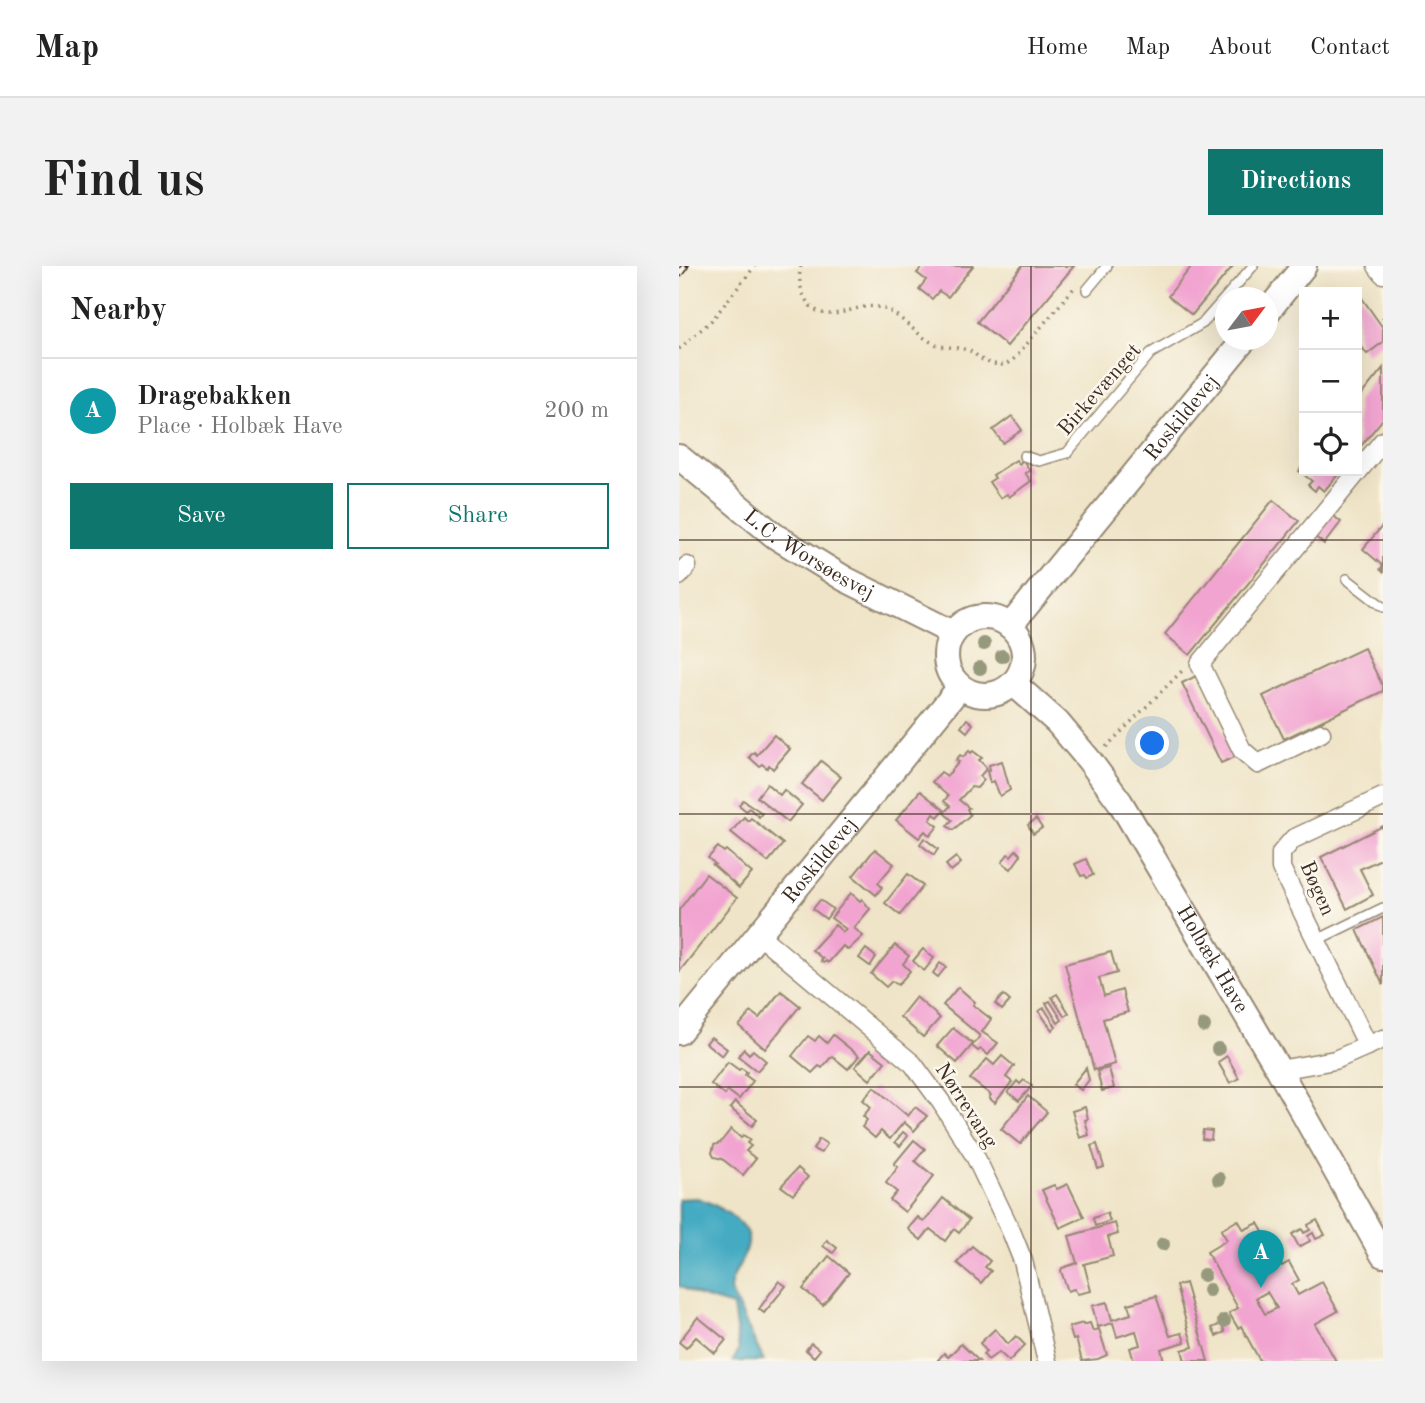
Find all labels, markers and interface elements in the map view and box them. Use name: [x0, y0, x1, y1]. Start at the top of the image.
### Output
text: Map: [35, 32, 99, 65]
text: Home: [1027, 36, 1088, 60]
text: Map: [1126, 36, 1170, 60]
text: About: [1208, 36, 1272, 60]
text: Contact: [1310, 36, 1390, 60]
button: Directions: [1208, 149, 1383, 215]
text: Find us: [42, 158, 205, 207]
north arrow: [1215, 287, 1278, 350]
map controls: [1299, 287, 1362, 476]
button: +: [1299, 287, 1362, 350]
text: Nearby: [70, 296, 167, 326]
street label: Birkevænget: [1055, 340, 1146, 440]
button: −: [1299, 350, 1362, 413]
street label: Roskildevej: [1141, 371, 1223, 465]
text: Dragebakken: [137, 384, 291, 410]
text: A: [84, 399, 102, 422]
text: 200 m: [544, 399, 609, 422]
button: locate: [1299, 413, 1362, 476]
text: Place · Holbæk Have: [137, 415, 343, 438]
button: Save: [70, 483, 333, 549]
button: Share: [347, 483, 609, 549]
street label: L.C. Worsøesvej: [739, 506, 877, 604]
your location: [1135, 726, 1169, 760]
street label: Roskildevej: [779, 814, 861, 908]
street label: Bøgen: [1295, 858, 1338, 919]
street label: Holbæk Have: [1172, 902, 1252, 1017]
street label: Nørrevang: [931, 1059, 1001, 1153]
pin: A: [1238, 1230, 1284, 1288]

